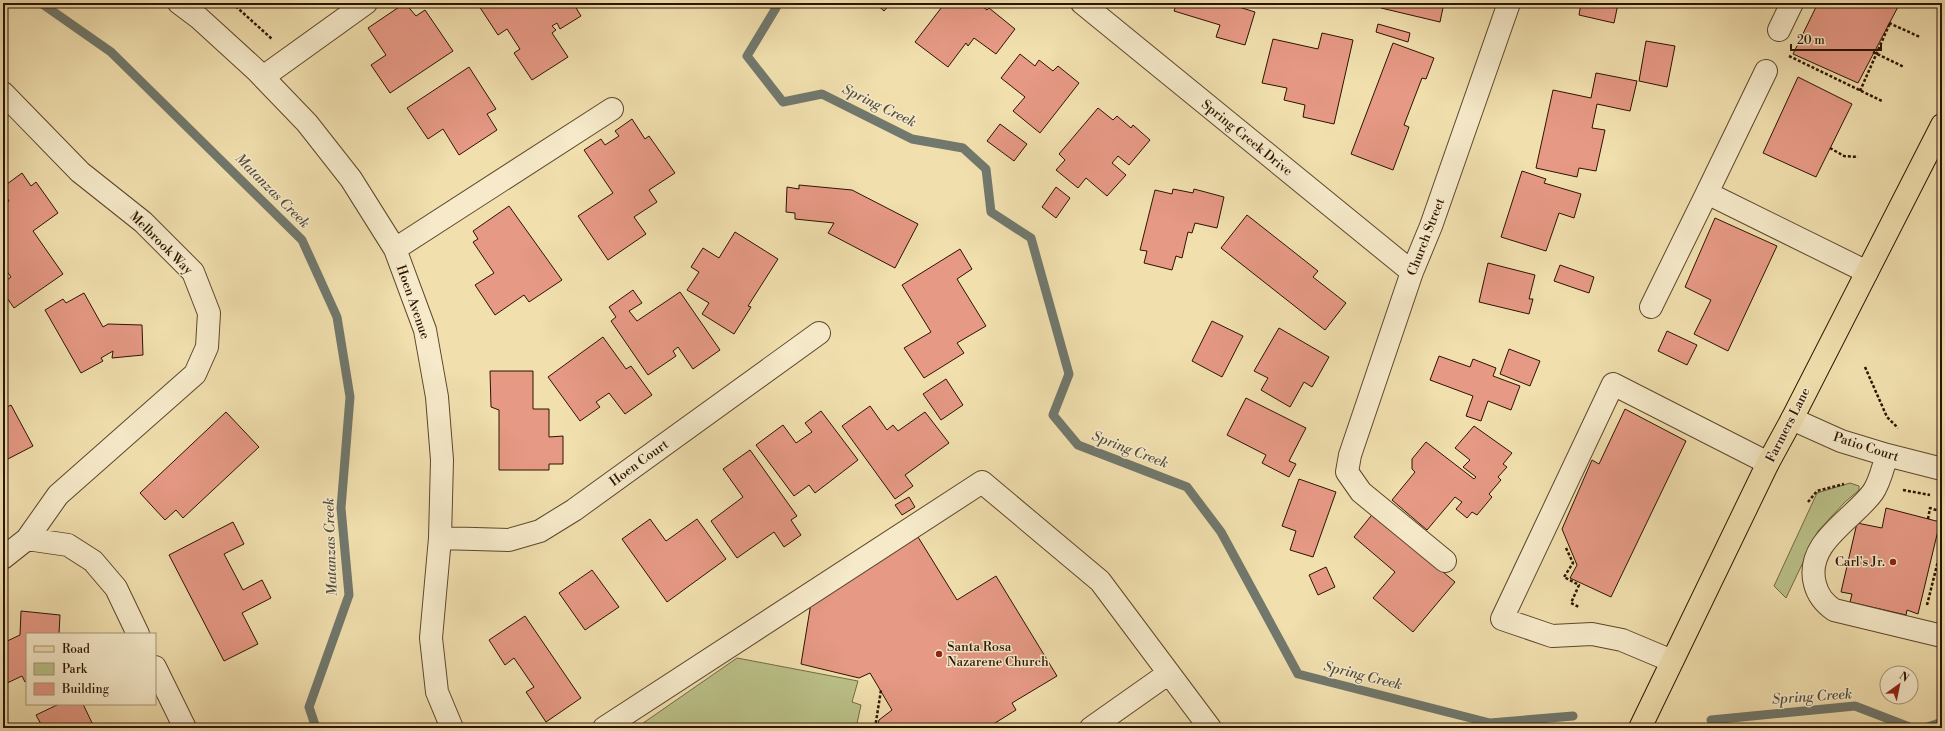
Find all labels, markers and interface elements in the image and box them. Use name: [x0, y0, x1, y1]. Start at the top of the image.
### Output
scale bar: [1791, 26, 1881, 52]
text: 20 m: [1797, 33, 1825, 48]
water label: Spring Creek: [839, 80, 919, 132]
street label: Spring Creek Drive: [1198, 96, 1296, 180]
water label: Matanzas Creek: [231, 150, 313, 232]
street label: Church Street: [1404, 196, 1448, 278]
street label: Melbrook Way: [126, 208, 196, 278]
street label: Hoen Avenue: [393, 263, 433, 342]
street label: Farmers Lane: [1762, 385, 1814, 465]
water label: Spring Creek: [1089, 427, 1171, 473]
street label: Patio Court: [1831, 429, 1901, 465]
street label: Hoen Court: [606, 436, 672, 490]
water label: Matanzas Creek: [320, 498, 342, 596]
place label: Carl's Jr.: [1835, 554, 1885, 570]
marker: Carl's Jr.: [1888, 557, 1898, 567]
legend: [26, 633, 156, 705]
place label: Santa Rosa Nazarene Church: [947, 639, 1049, 670]
text: Road: [62, 642, 90, 657]
marker: Santa Rosa Nazarene Church: [934, 649, 944, 659]
water label: Spring Creek: [1322, 658, 1404, 694]
text: Park: [62, 662, 88, 677]
north arrow: [1879, 665, 1919, 705]
text: N: [1896, 669, 1912, 686]
text: Building: [61, 682, 110, 697]
water label: Spring Creek: [1771, 685, 1853, 709]

